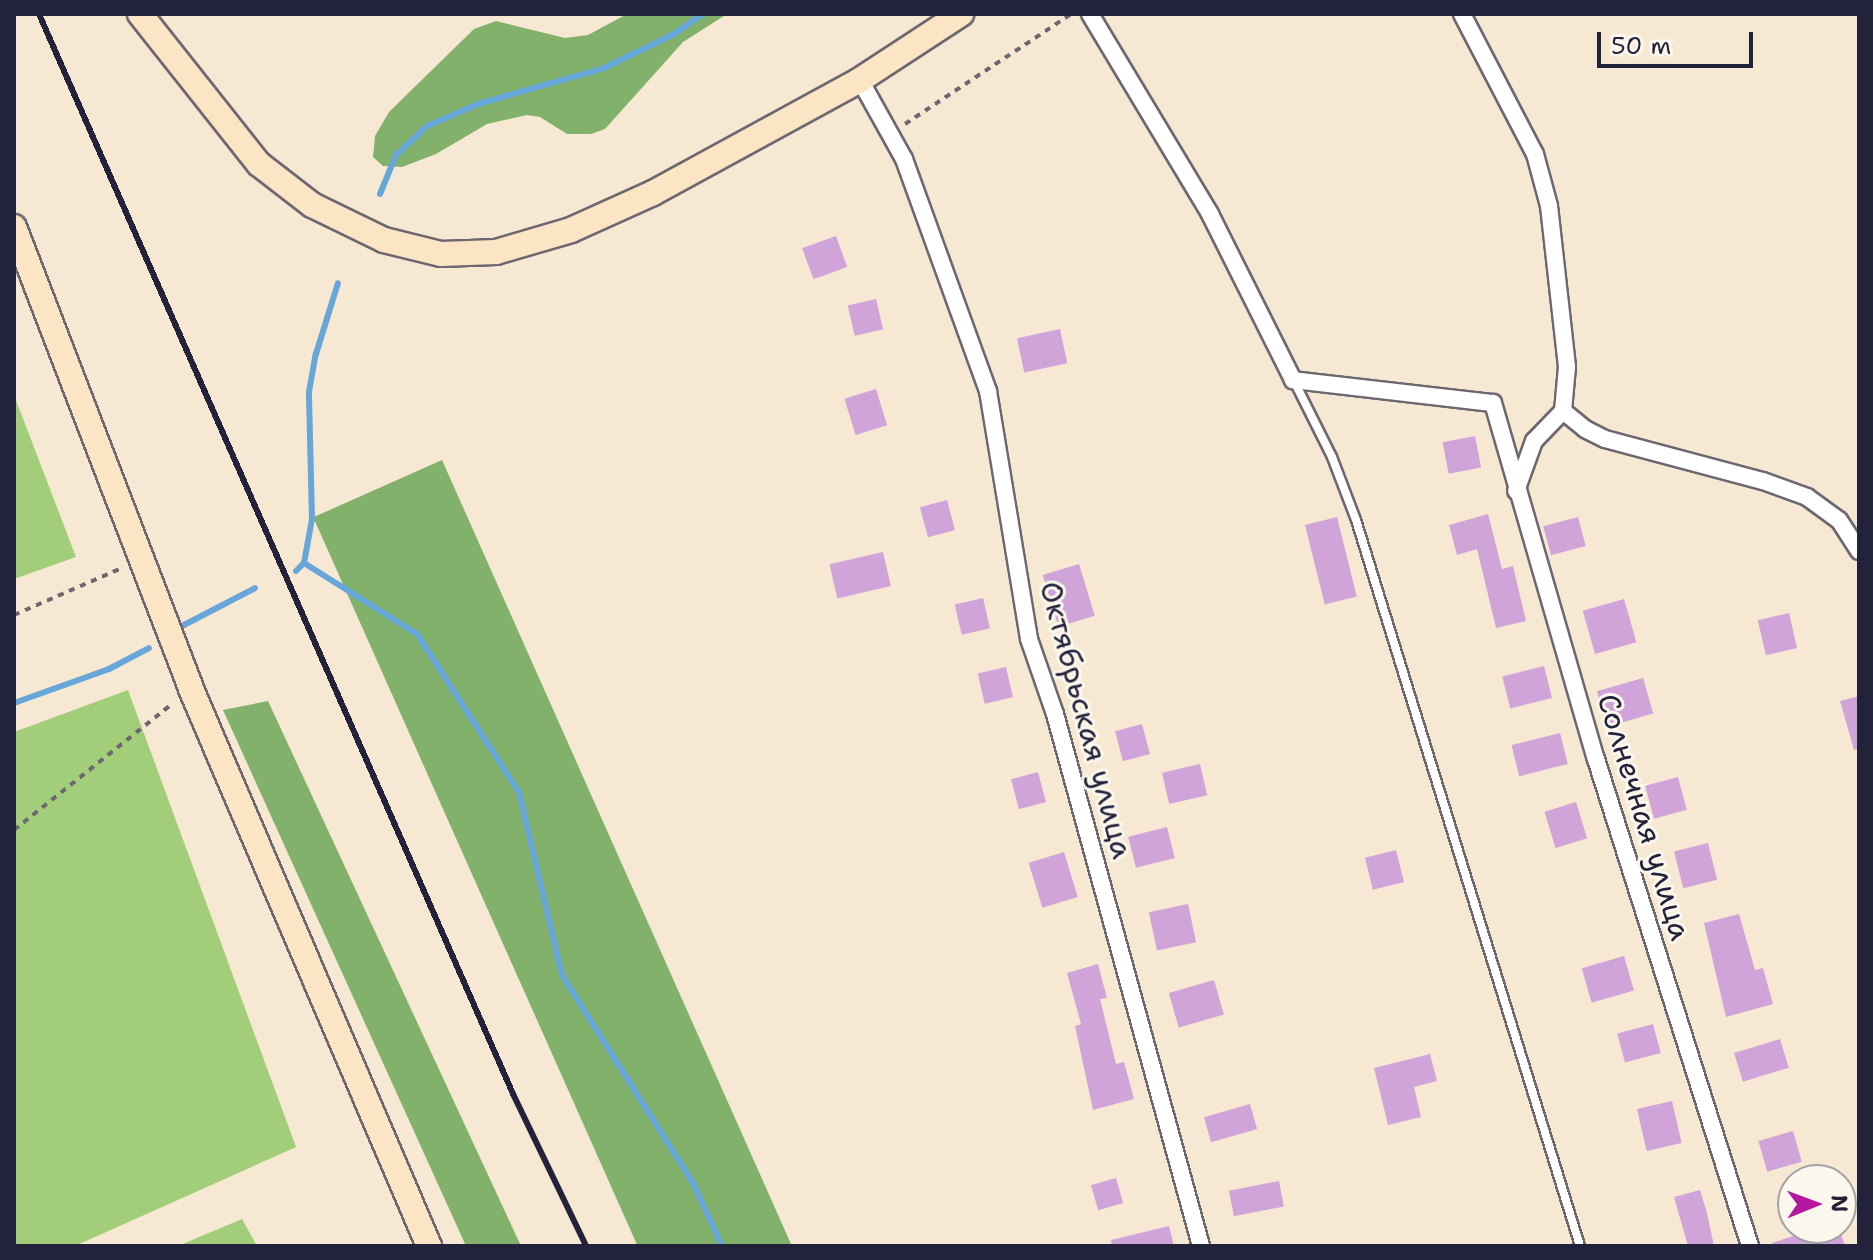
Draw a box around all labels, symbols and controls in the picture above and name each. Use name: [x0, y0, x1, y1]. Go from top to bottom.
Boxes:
scale bar: [1601, 16, 1757, 66]
text: 50 m: [1611, 30, 1671, 62]
street label: Октябрьская улица: [1032, 577, 1140, 863]
street label: Солнечная улица: [1589, 689, 1699, 945]
north arrow: [1777, 1164, 1857, 1244]
text: N: [1825, 1195, 1854, 1213]

